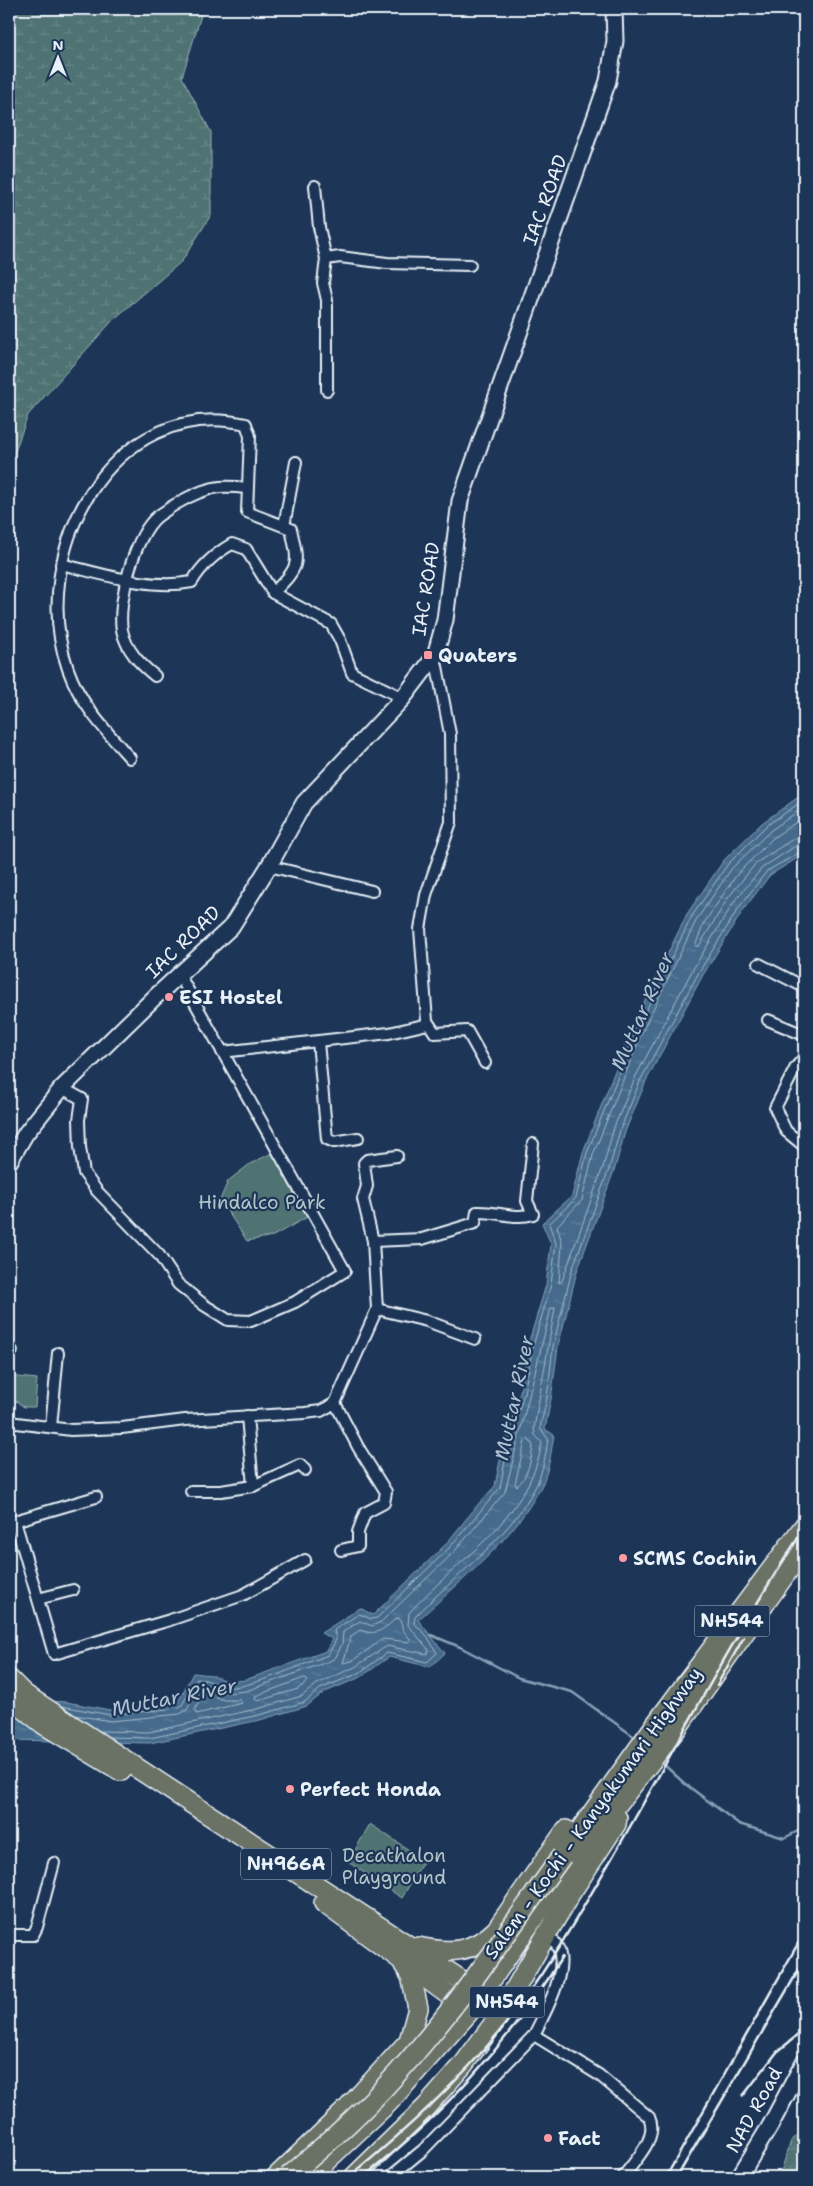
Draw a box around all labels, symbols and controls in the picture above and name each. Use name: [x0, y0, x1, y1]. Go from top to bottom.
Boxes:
north arrow: [32, 32, 82, 82]
text: N: [52, 36, 64, 54]
street label: IAC ROAD: [517, 151, 573, 249]
street label: IAC ROAD: [406, 540, 446, 638]
place label: Quaters: [438, 643, 517, 668]
marker: Quaters: [422, 649, 434, 661]
street label: IAC ROAD: [140, 900, 226, 984]
water label: Muttar River: [604, 947, 680, 1074]
place label: ESI Hostel: [179, 985, 283, 1010]
marker: ESI Hostel: [163, 991, 175, 1003]
park label: Hindalco Park: [198, 1190, 326, 1215]
water label: Muttar River: [488, 1333, 540, 1463]
place label: SCMS Cochin: [633, 1546, 757, 1571]
marker: SCMS Cochin: [617, 1552, 629, 1564]
road number: NH544: [694, 1605, 770, 1636]
street label: Salem - Kochi - Kanyakumari Highway: [478, 1662, 708, 1964]
water label: Muttar River: [109, 1672, 239, 1722]
place label: Perfect Honda: [300, 1777, 441, 1802]
marker: Perfect Honda: [284, 1783, 296, 1795]
park label: Decathalon Playground: [342, 1843, 446, 1890]
road number: NH966A: [241, 1848, 331, 1880]
road number: NH544: [470, 1986, 544, 2018]
street label: NAD Road: [720, 2063, 788, 2157]
place label: Fact: [558, 2126, 601, 2151]
marker: Fact: [542, 2132, 554, 2144]

